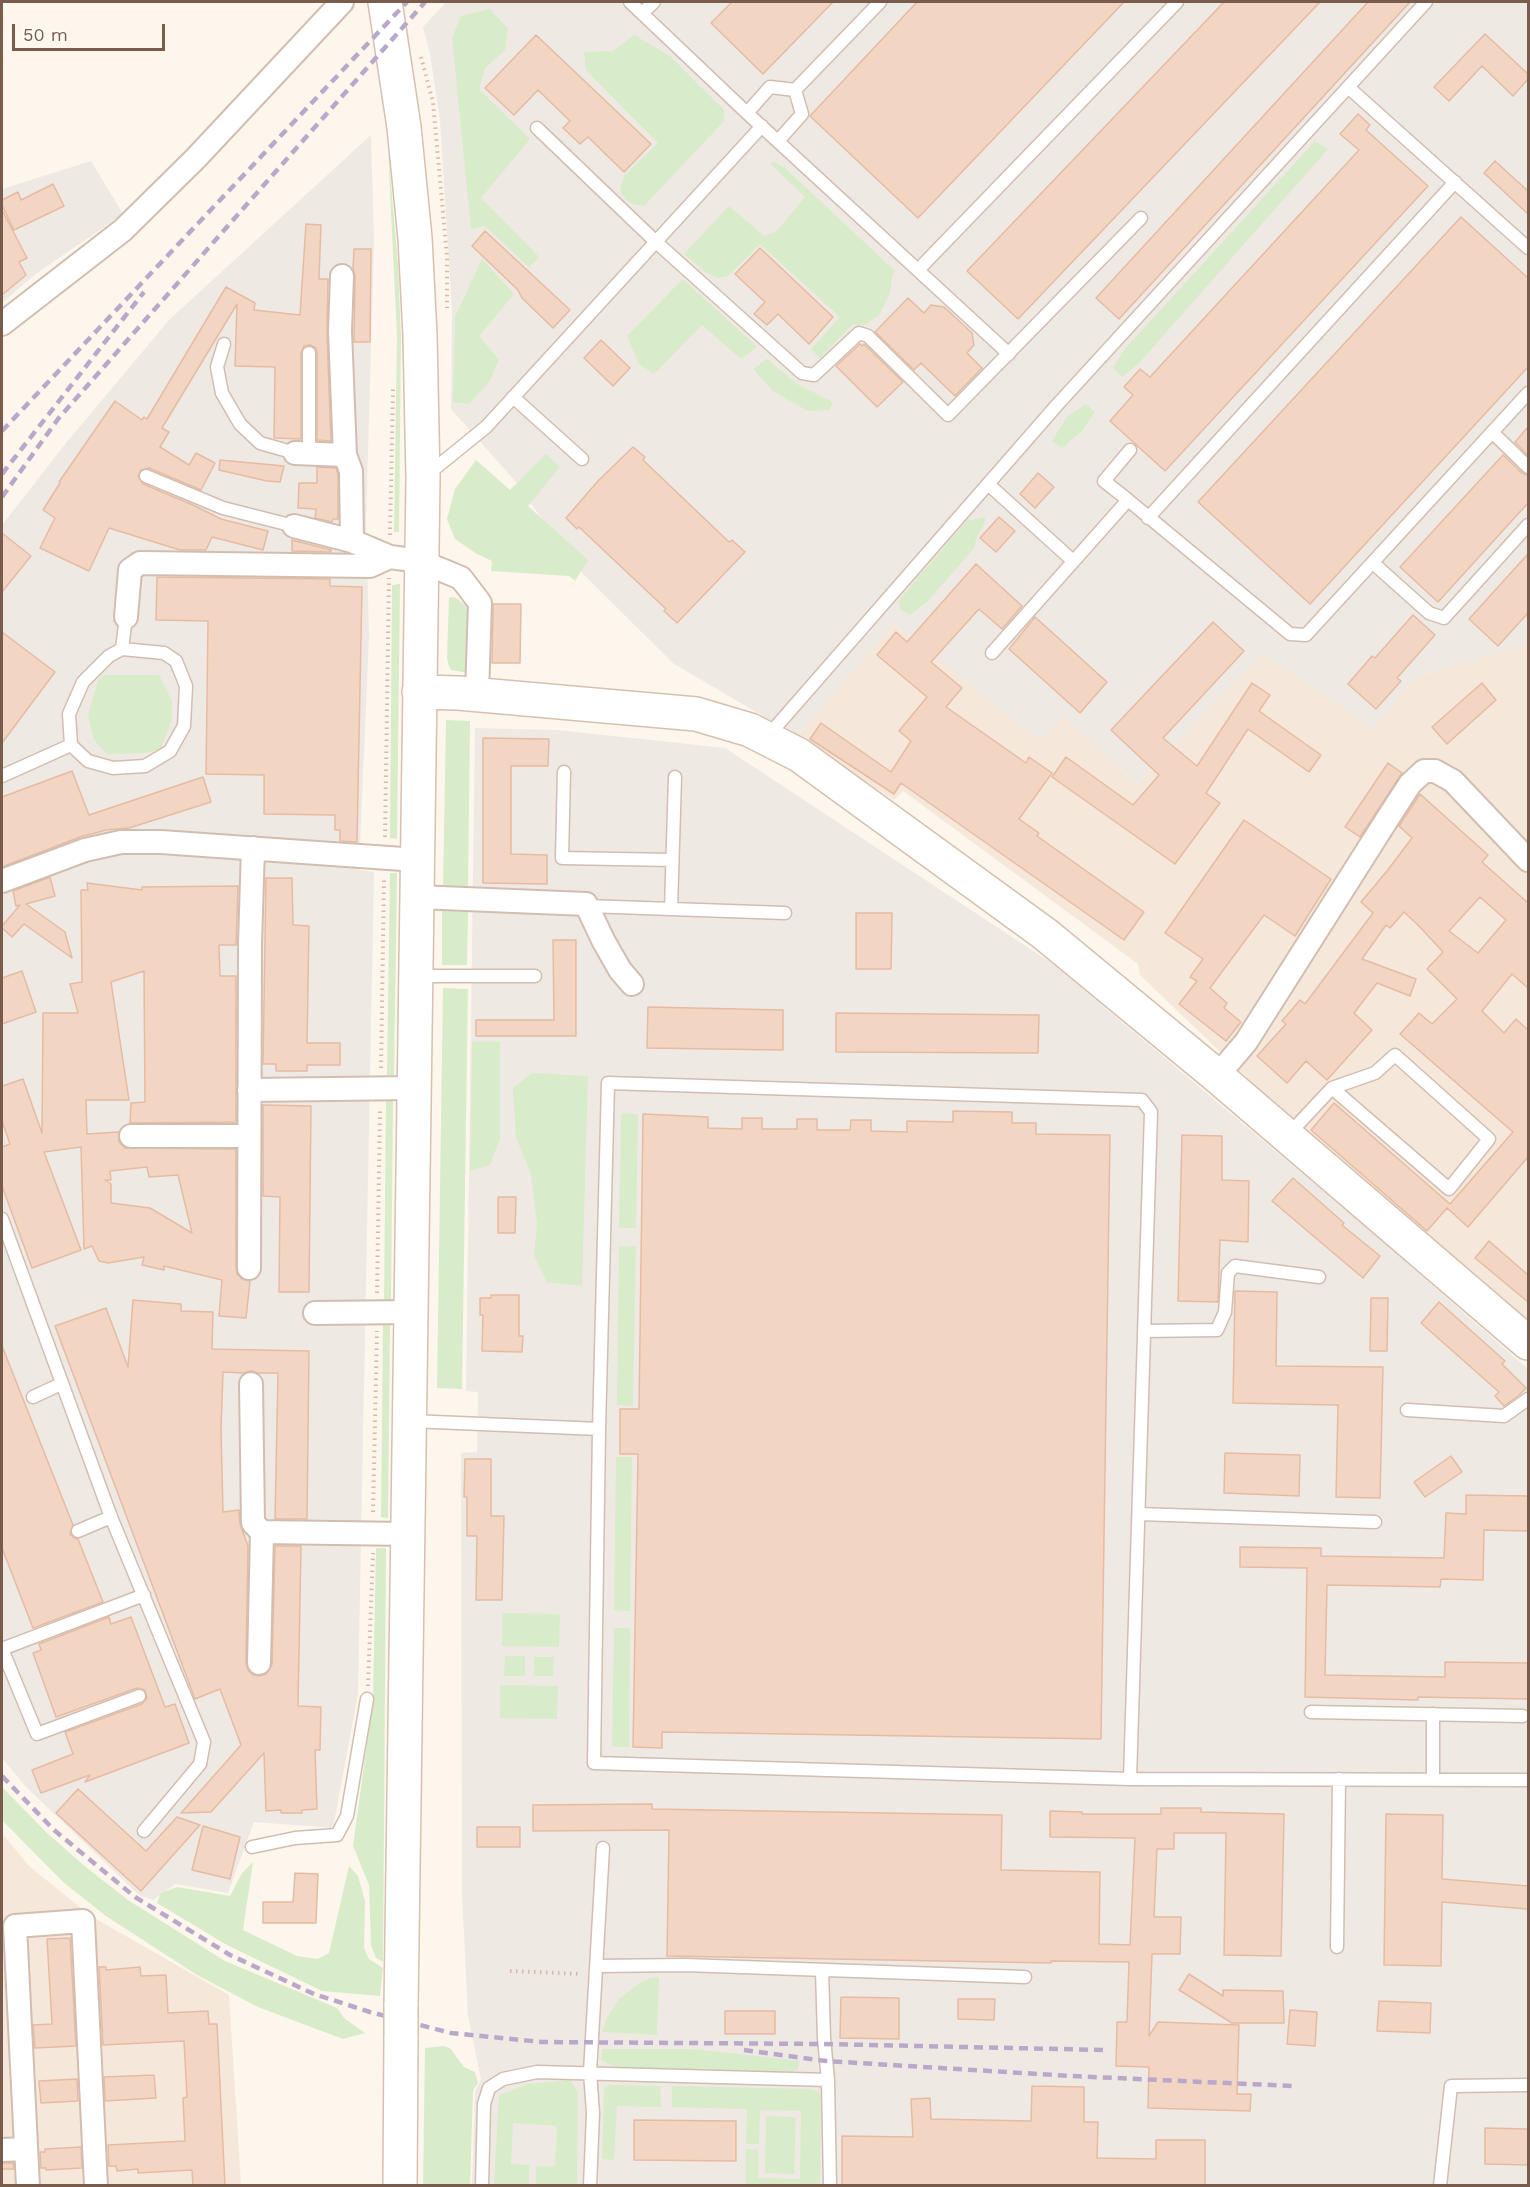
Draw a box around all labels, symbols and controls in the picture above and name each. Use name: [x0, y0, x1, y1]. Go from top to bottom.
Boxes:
scale bar: [15, 12, 168, 50]
text: 50 m: [23, 24, 68, 45]

